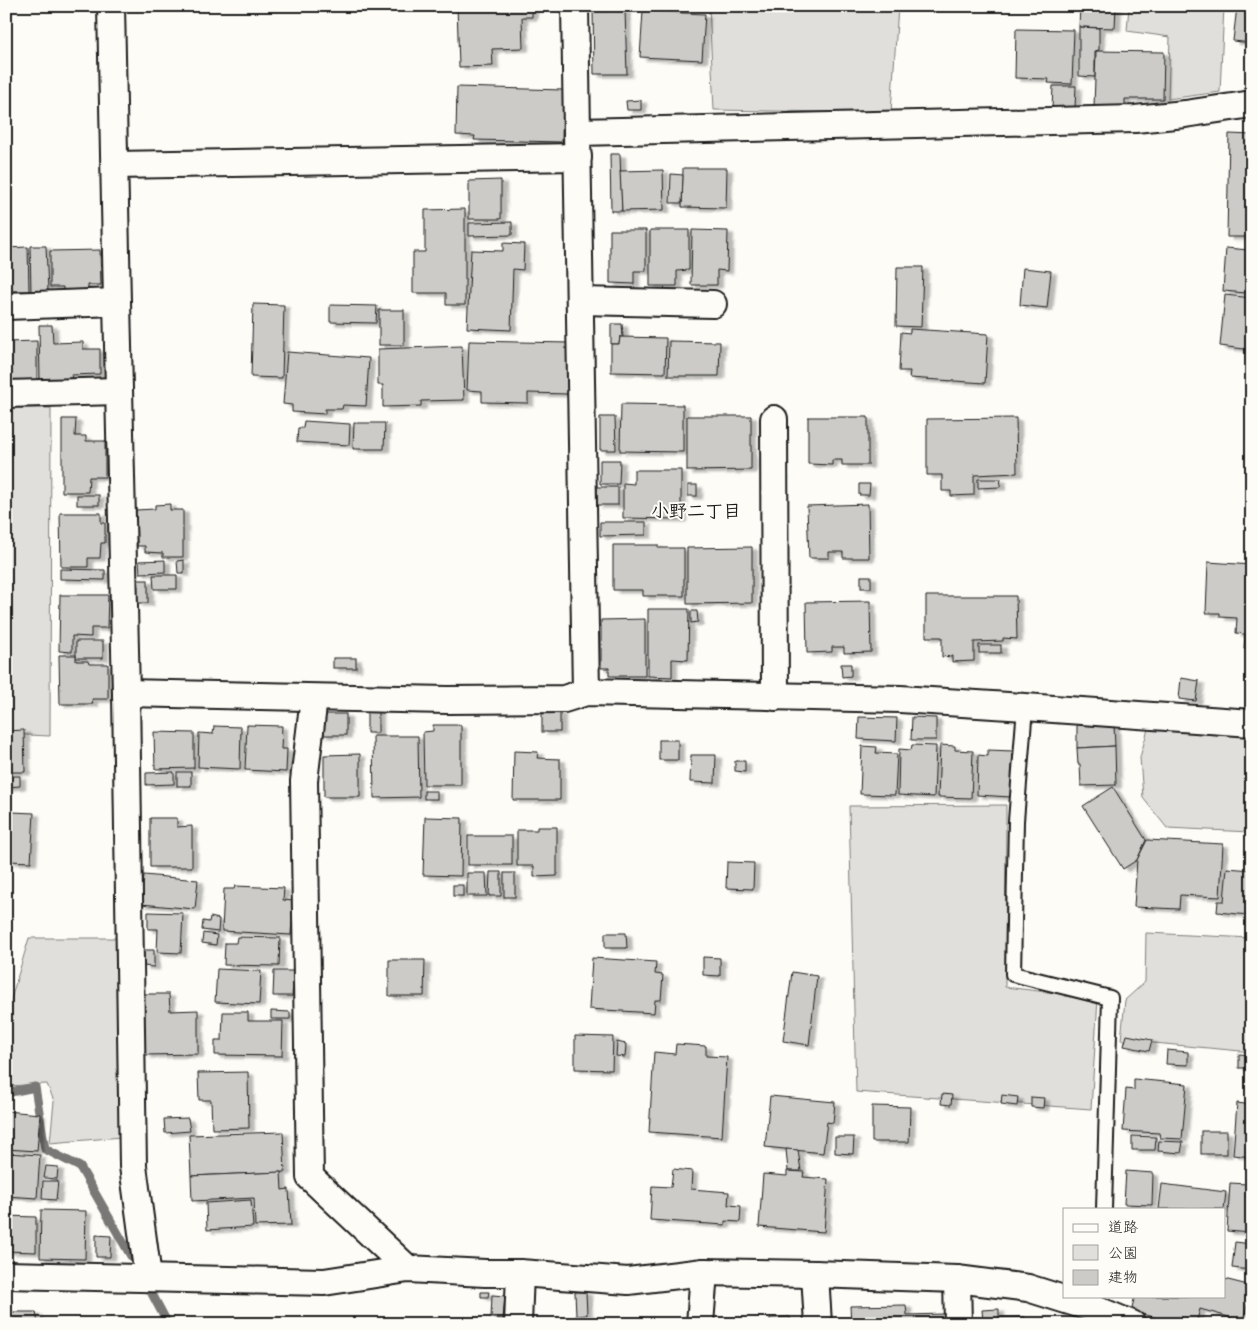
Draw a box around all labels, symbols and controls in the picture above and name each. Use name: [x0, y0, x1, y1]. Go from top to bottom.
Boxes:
district label: 小野二丁目: [651, 498, 741, 523]
legend: [1063, 1208, 1226, 1298]
text: 道路: [1108, 1216, 1138, 1237]
text: 公園: [1108, 1242, 1138, 1263]
text: 建物: [1108, 1266, 1138, 1287]

